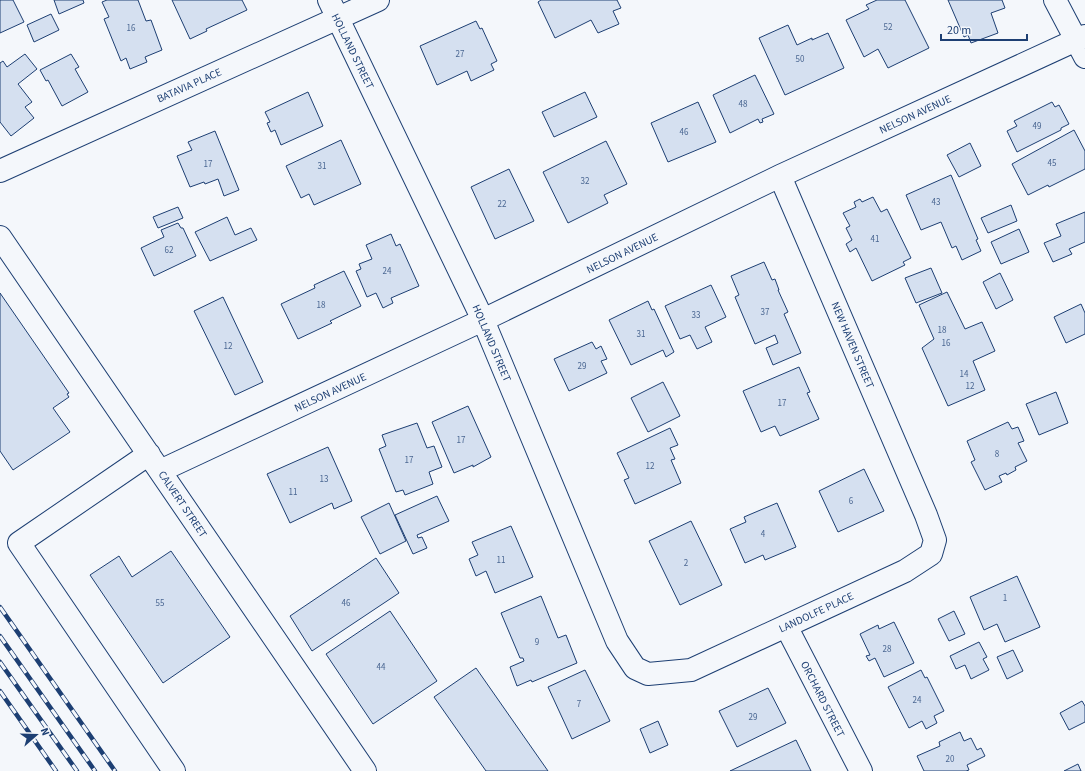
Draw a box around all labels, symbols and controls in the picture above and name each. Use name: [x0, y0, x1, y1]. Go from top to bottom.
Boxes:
street label: HOLLAND STREET: [328, 11, 377, 92]
scale bar: [941, 16, 1027, 42]
house number: 52: [884, 21, 893, 34]
house number: 16: [127, 22, 136, 35]
text: 20 m: [947, 22, 971, 39]
house number: 27: [456, 48, 465, 61]
house number: 50: [796, 53, 805, 66]
street label: BATAVIA PLACE: [154, 64, 224, 106]
street label: NELSON AVENUE: [877, 91, 954, 138]
house number: 48: [739, 98, 748, 111]
house number: 49: [1033, 120, 1042, 133]
house number: 46: [680, 126, 689, 139]
house number: 45: [1048, 157, 1057, 170]
house number: 17: [204, 158, 213, 171]
house number: 31: [318, 160, 326, 173]
house number: 32: [581, 175, 590, 188]
house number: 43: [932, 196, 941, 209]
house number: 22: [498, 198, 507, 211]
street label: NELSON AVENUE: [584, 230, 661, 277]
house number: 41: [871, 233, 879, 246]
house number: 62: [165, 244, 174, 257]
house number: 24: [383, 265, 392, 278]
house number: 18: [317, 299, 326, 312]
street label: NEW HAVEN STREET: [827, 300, 878, 391]
street label: HOLLAND STREET: [469, 302, 515, 384]
house number: 37: [761, 306, 770, 319]
house number: 33: [692, 309, 701, 322]
house number: 18: [938, 324, 947, 337]
house number: 31: [637, 328, 645, 341]
house number: 16: [942, 337, 951, 350]
house number: 12: [224, 340, 233, 353]
house number: 29: [578, 360, 587, 373]
house number: 14: [960, 368, 969, 381]
street label: NELSON AVENUE: [292, 369, 369, 416]
house number: 12: [966, 380, 975, 393]
house number: 17: [778, 397, 787, 410]
house number: 17: [457, 434, 466, 447]
house number: 8: [995, 448, 1000, 461]
house number: 17: [405, 454, 414, 467]
house number: 12: [646, 460, 655, 473]
street label: CALVERT STREET: [155, 468, 211, 541]
house number: 13: [320, 473, 329, 486]
house number: 11: [289, 486, 297, 499]
house number: 6: [849, 495, 854, 508]
house number: 4: [761, 528, 766, 541]
house number: 11: [497, 554, 505, 567]
house number: 2: [684, 557, 689, 570]
street label: LANDOLFE PLACE: [776, 588, 856, 636]
house number: 1: [1003, 592, 1007, 605]
house number: 55: [156, 597, 165, 610]
house number: 46: [342, 597, 351, 610]
house number: 9: [535, 636, 540, 649]
house number: 28: [883, 643, 892, 656]
street label: ORCHARD STREET: [797, 659, 848, 740]
house number: 44: [377, 661, 386, 674]
house number: 24: [913, 694, 922, 707]
house number: 7: [577, 698, 582, 711]
house number: 29: [749, 711, 758, 724]
north arrow: [16, 715, 56, 755]
text: N: [37, 726, 53, 738]
house number: 20: [946, 753, 955, 766]

